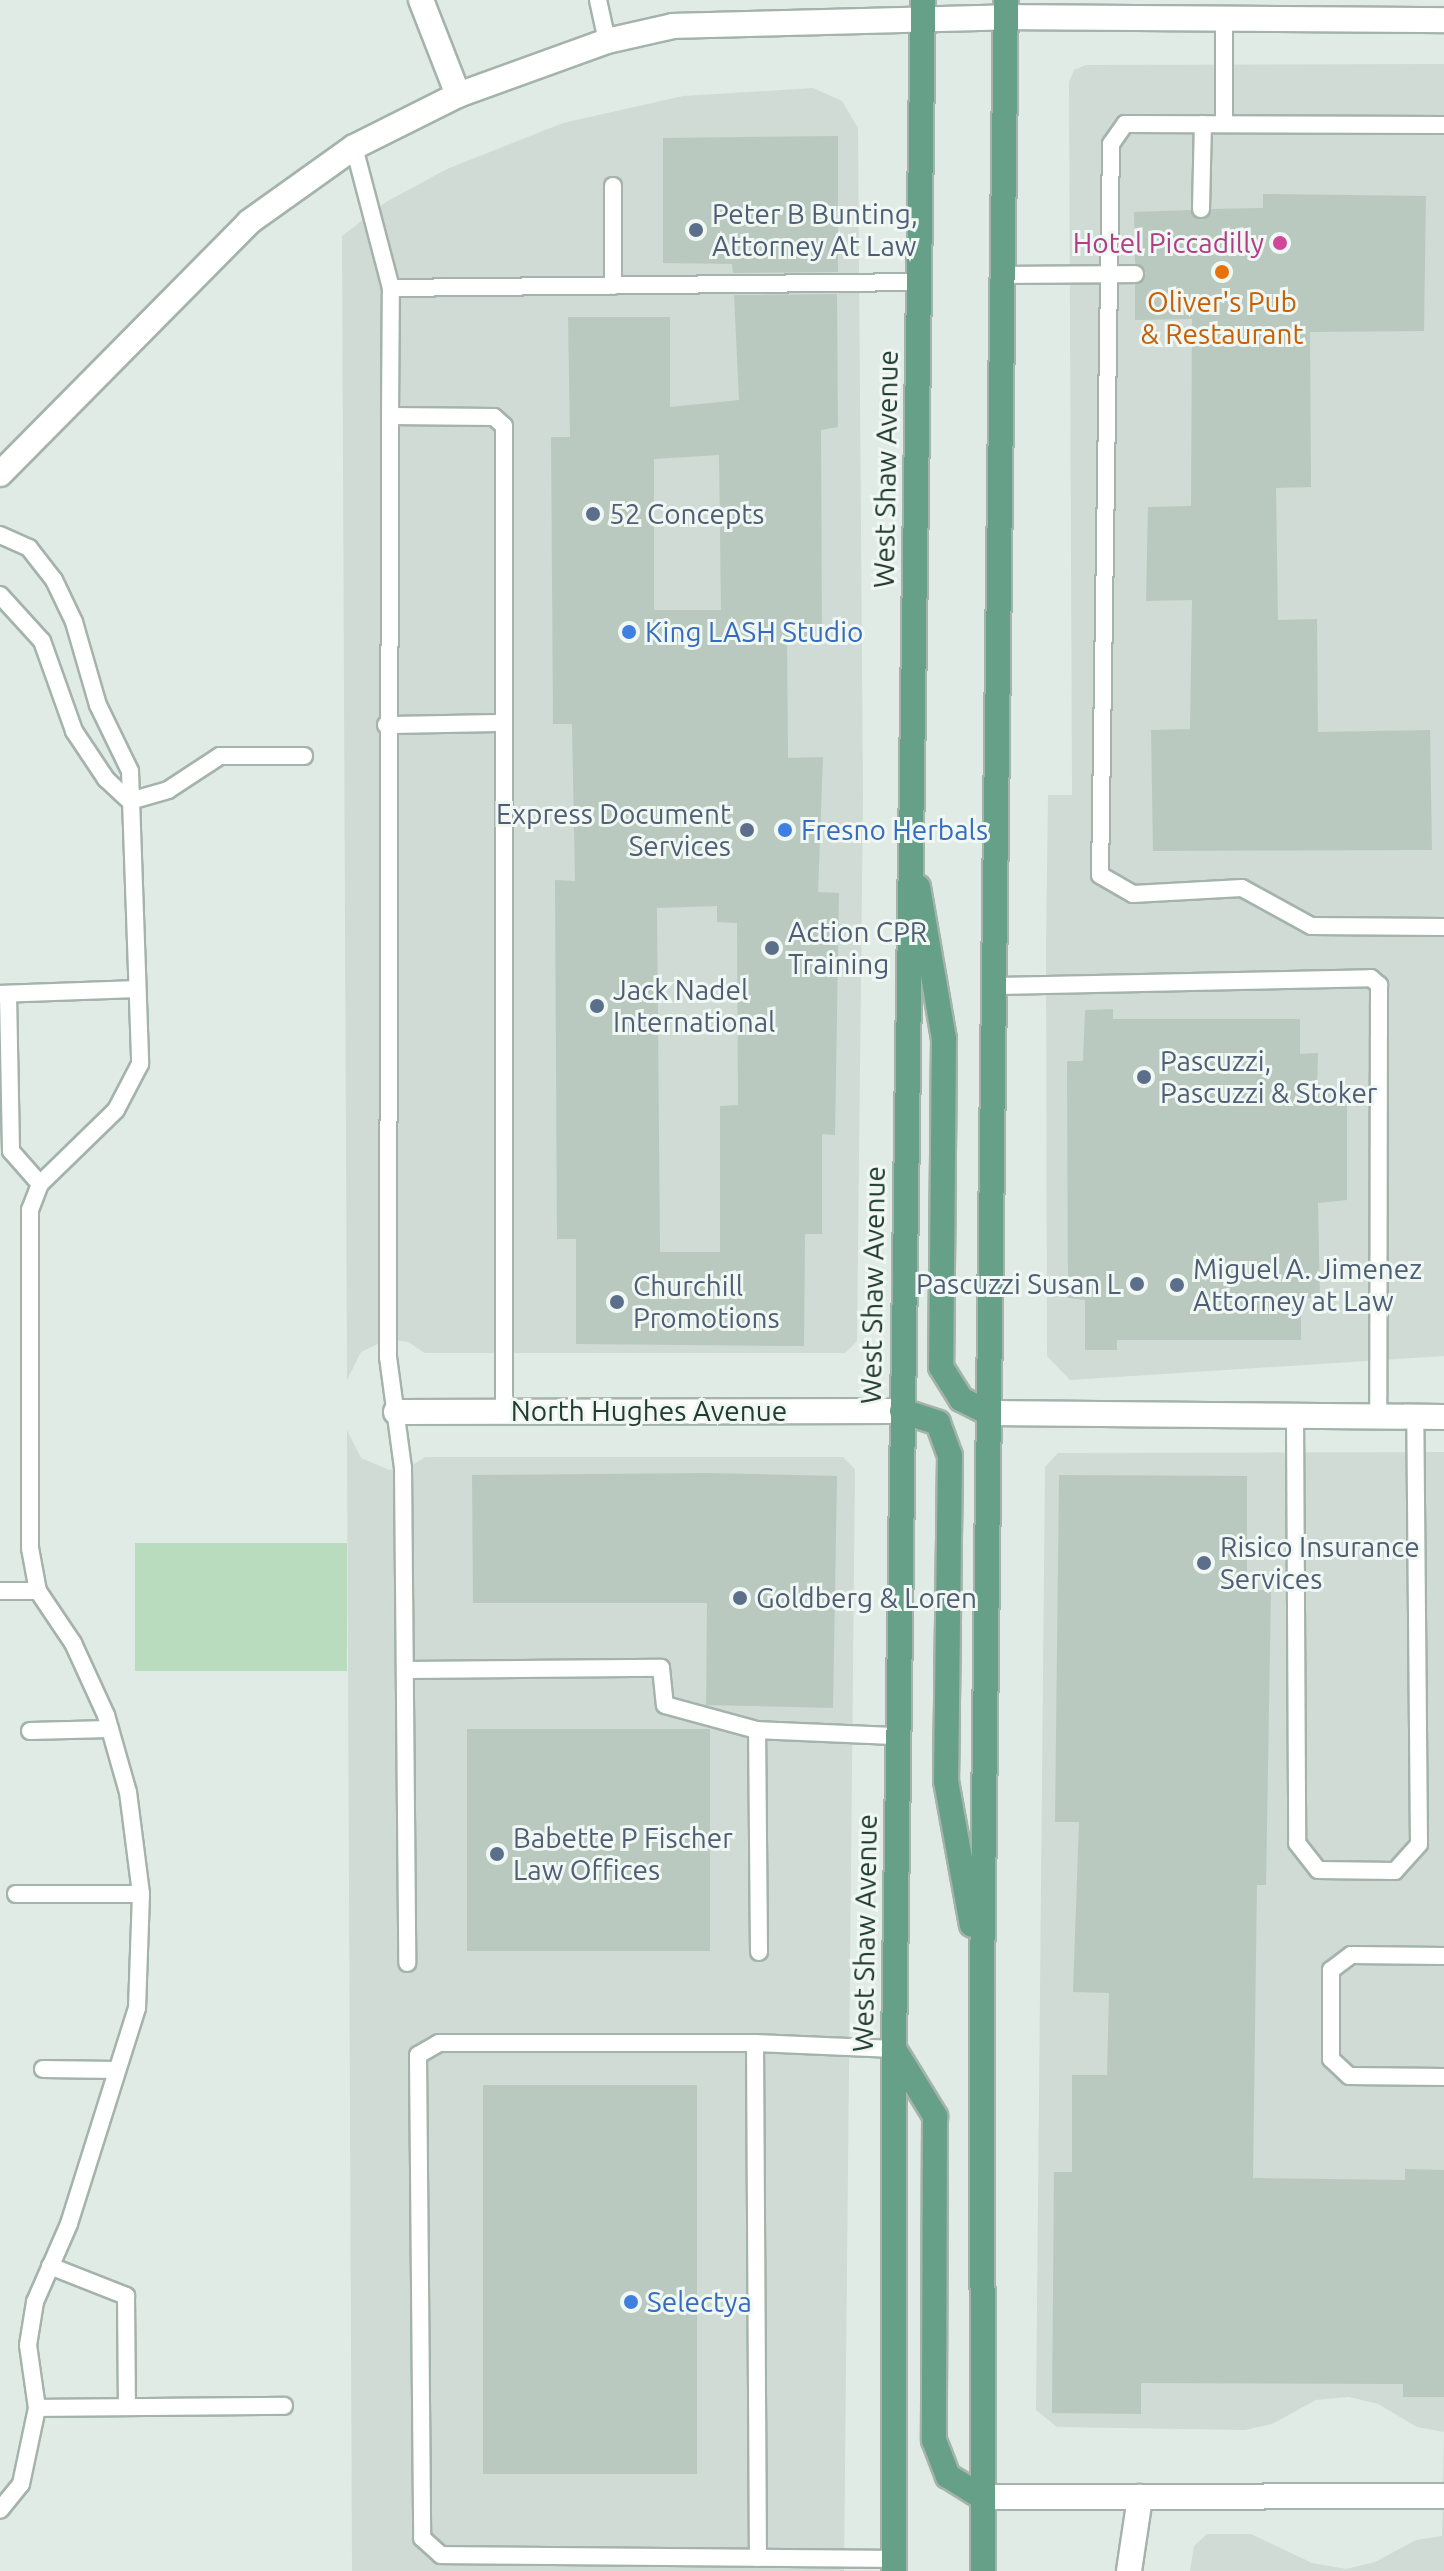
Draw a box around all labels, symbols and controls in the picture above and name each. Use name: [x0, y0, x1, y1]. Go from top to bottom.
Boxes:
place label: Peter B Bunting, Attorney At Law: [712, 197, 918, 263]
marker: Peter B Bunting, Attorney At Law: [687, 221, 705, 239]
place label: Hotel Piccadilly: [1073, 226, 1264, 260]
marker: Hotel Piccadilly: [1271, 234, 1289, 252]
marker: Oliver's Pub & Restaurant: [1213, 263, 1231, 281]
place label: Oliver's Pub & Restaurant: [1140, 285, 1304, 351]
street label: West Shaw Avenue: [867, 350, 905, 588]
place label: 52 Concepts: [609, 497, 764, 531]
marker: 52 Concepts: [584, 505, 602, 523]
place label: King LASH Studio: [645, 615, 863, 649]
marker: King LASH Studio: [620, 623, 638, 641]
place label: Express Document Services: [496, 797, 731, 863]
place label: Fresno Herbals: [801, 813, 988, 847]
marker: Express Document Services: [738, 821, 756, 839]
marker: Fresno Herbals: [776, 821, 794, 839]
place label: Action CPR Training: [788, 915, 927, 981]
marker: Action CPR Training: [763, 939, 781, 957]
place label: Jack Nadel International: [613, 973, 775, 1039]
marker: Jack Nadel International: [588, 997, 606, 1015]
place label: Pascuzzi, Pascuzzi & Stoker: [1160, 1044, 1377, 1110]
marker: Pascuzzi, Pascuzzi & Stoker: [1135, 1068, 1153, 1086]
street label: West Shaw Avenue: [854, 1166, 892, 1404]
place label: Miguel A. Jimenez Attorney at Law: [1193, 1252, 1422, 1318]
place label: Pascuzzi Susan L: [916, 1267, 1121, 1301]
place label: Churchill Promotions: [633, 1269, 780, 1335]
marker: Pascuzzi Susan L: [1128, 1275, 1146, 1293]
marker: Miguel A. Jimenez Attorney at Law: [1168, 1276, 1186, 1294]
marker: Churchill Promotions: [608, 1293, 626, 1311]
street label: North Hughes Avenue: [511, 1394, 787, 1428]
place label: Risico Insurance Services: [1220, 1530, 1420, 1596]
marker: Risico Insurance Services: [1195, 1554, 1213, 1572]
place label: Goldberg & Loren: [756, 1581, 977, 1615]
marker: Goldberg & Loren: [731, 1589, 749, 1607]
street label: West Shaw Avenue: [846, 1814, 884, 2052]
place label: Babette P Fischer Law Offices: [513, 1821, 733, 1887]
marker: Babette P Fischer Law Offices: [488, 1845, 506, 1863]
place label: Selectya: [647, 2285, 752, 2319]
marker: Selectya: [622, 2293, 640, 2311]

